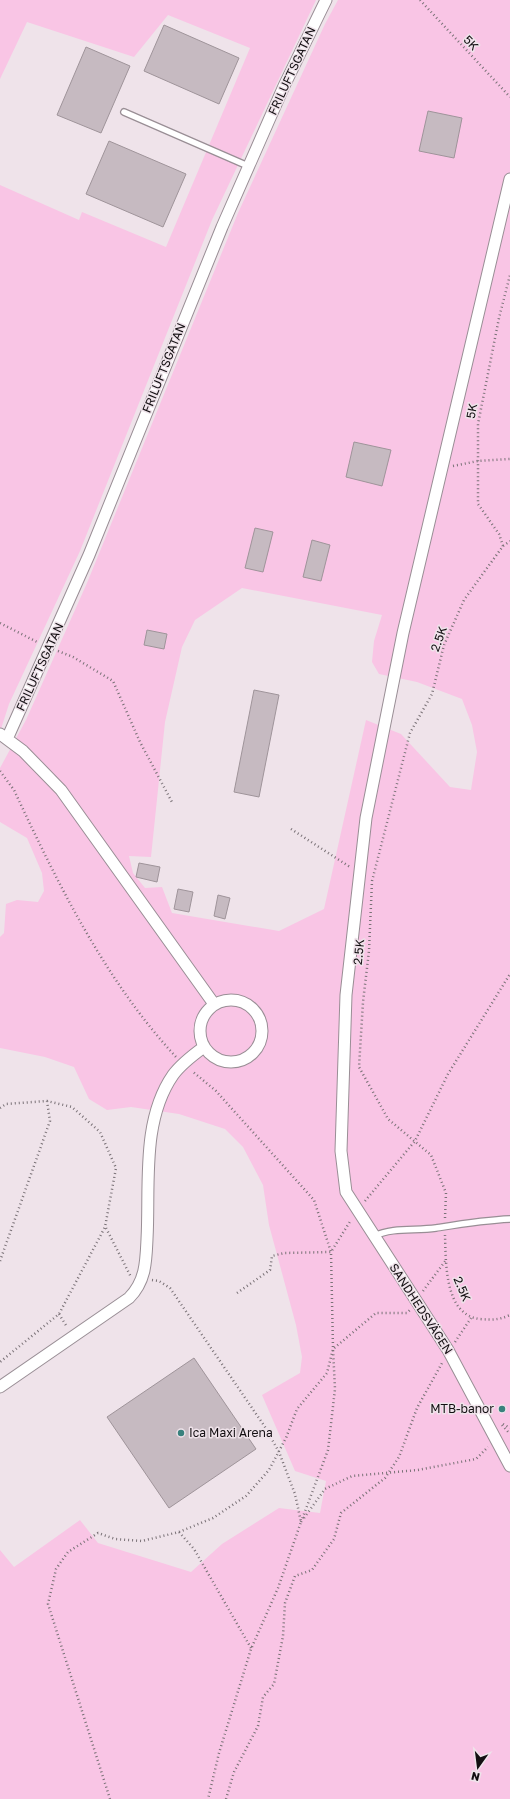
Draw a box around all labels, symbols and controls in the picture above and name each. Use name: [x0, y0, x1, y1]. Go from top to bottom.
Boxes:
street label: FRILUFTSGATAN: [265, 24, 319, 117]
street label: 5K: [461, 32, 482, 53]
street label: FRILUFTSGATAN: [139, 321, 188, 415]
street label: 5K: [463, 402, 480, 420]
street label: FRILUFTSGATAN: [13, 620, 67, 713]
street label: 2.5K: [427, 624, 450, 654]
street label: 2.5K: [350, 938, 367, 965]
street label: SANDHEDSVÄGEN: [387, 1261, 456, 1357]
street label: 2.5K: [451, 1274, 474, 1304]
place label: MTB-banor: [430, 1401, 494, 1416]
marker: MTB-banor: [497, 1404, 507, 1414]
place label: Ica Maxi Arena: [189, 1425, 273, 1440]
marker: Ica Maxi Arena: [176, 1428, 186, 1438]
north arrow: [458, 1747, 498, 1787]
text: N: [470, 1770, 481, 1785]

